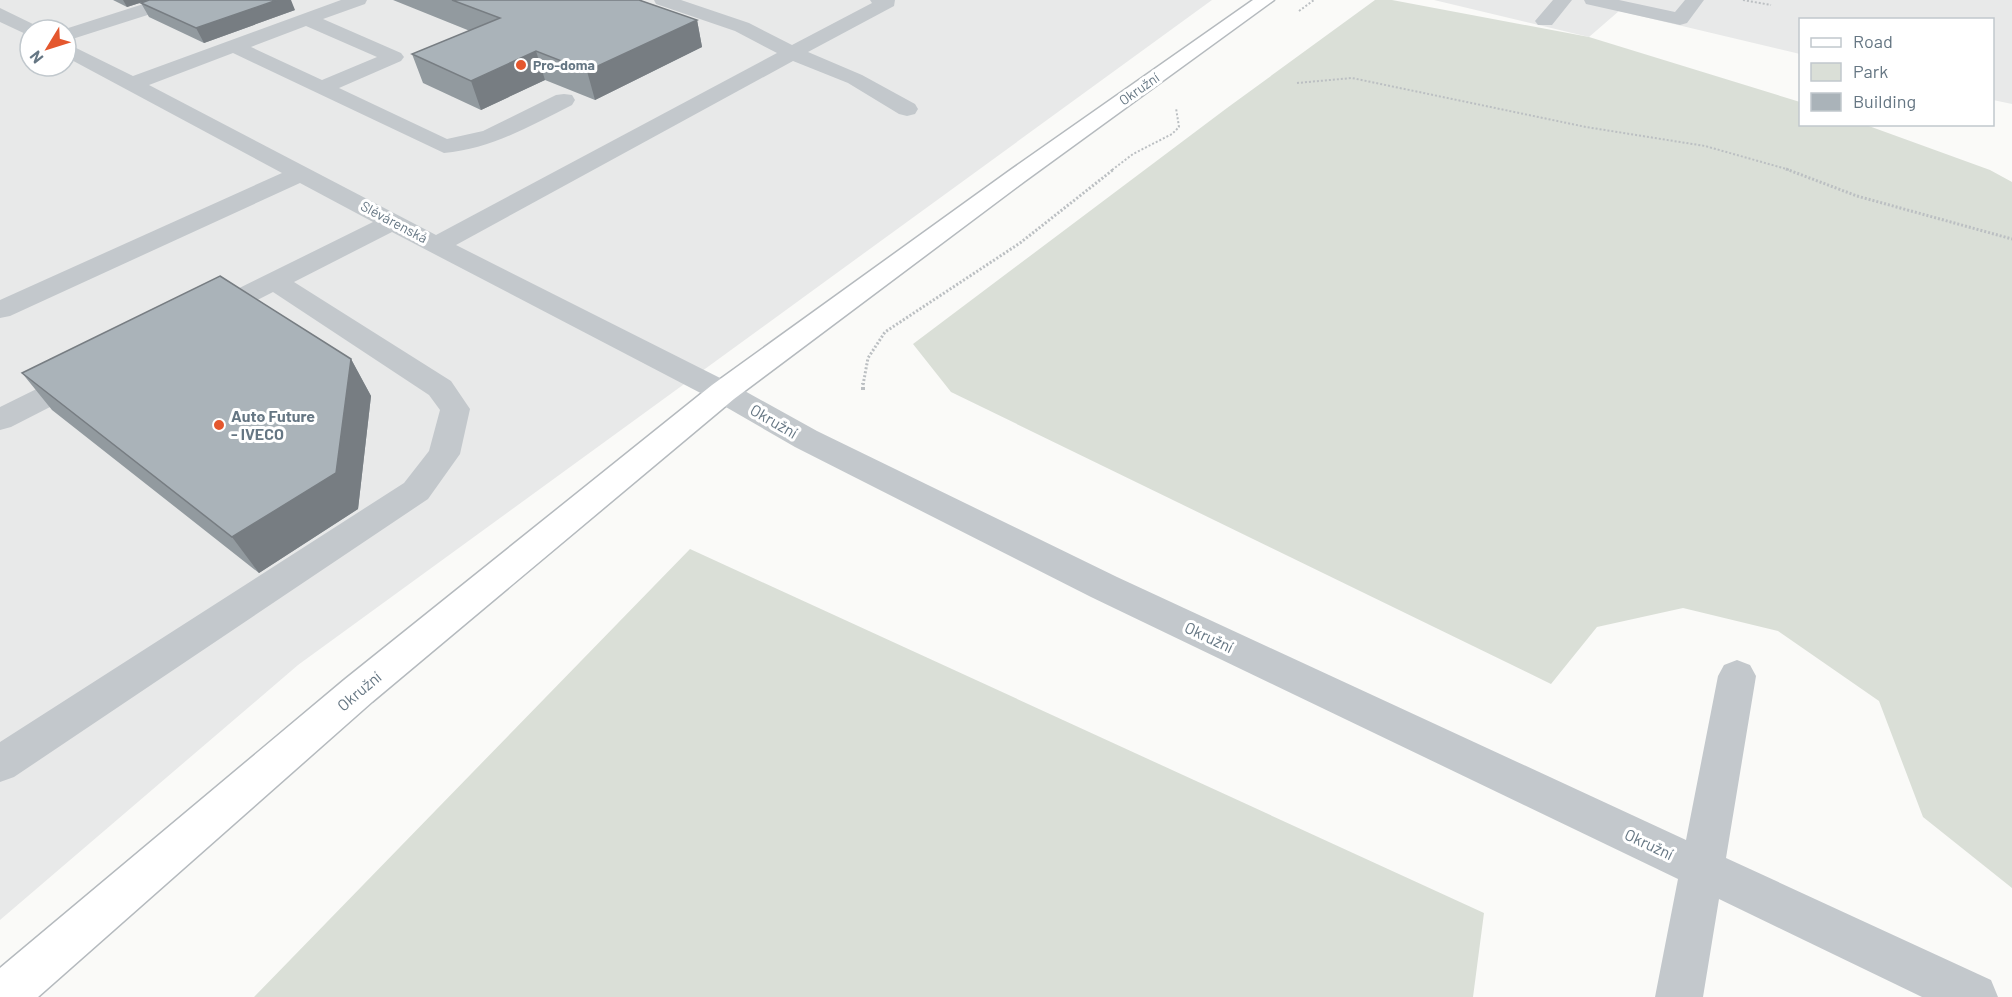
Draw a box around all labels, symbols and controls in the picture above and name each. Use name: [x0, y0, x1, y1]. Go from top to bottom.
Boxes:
north arrow: [18, 18, 78, 78]
legend: [1799, 18, 1994, 126]
text: Road: [1853, 30, 1893, 52]
text: N: [25, 48, 47, 68]
place label: Pro-doma: [533, 56, 595, 73]
marker: Pro-doma: [514, 58, 528, 72]
text: Park: [1853, 60, 1888, 82]
street label: Okružní: [1115, 69, 1162, 108]
text: Building: [1853, 90, 1916, 112]
street label: Slévárenská: [358, 197, 431, 246]
street label: Okružní: [747, 399, 802, 442]
place label: Auto Future - IVECO: [231, 406, 315, 443]
marker: Auto Future - IVECO: [212, 418, 226, 432]
street label: Okružní: [1182, 617, 1237, 656]
street label: Okružní: [333, 666, 385, 714]
street label: Okružní: [1622, 824, 1677, 863]

